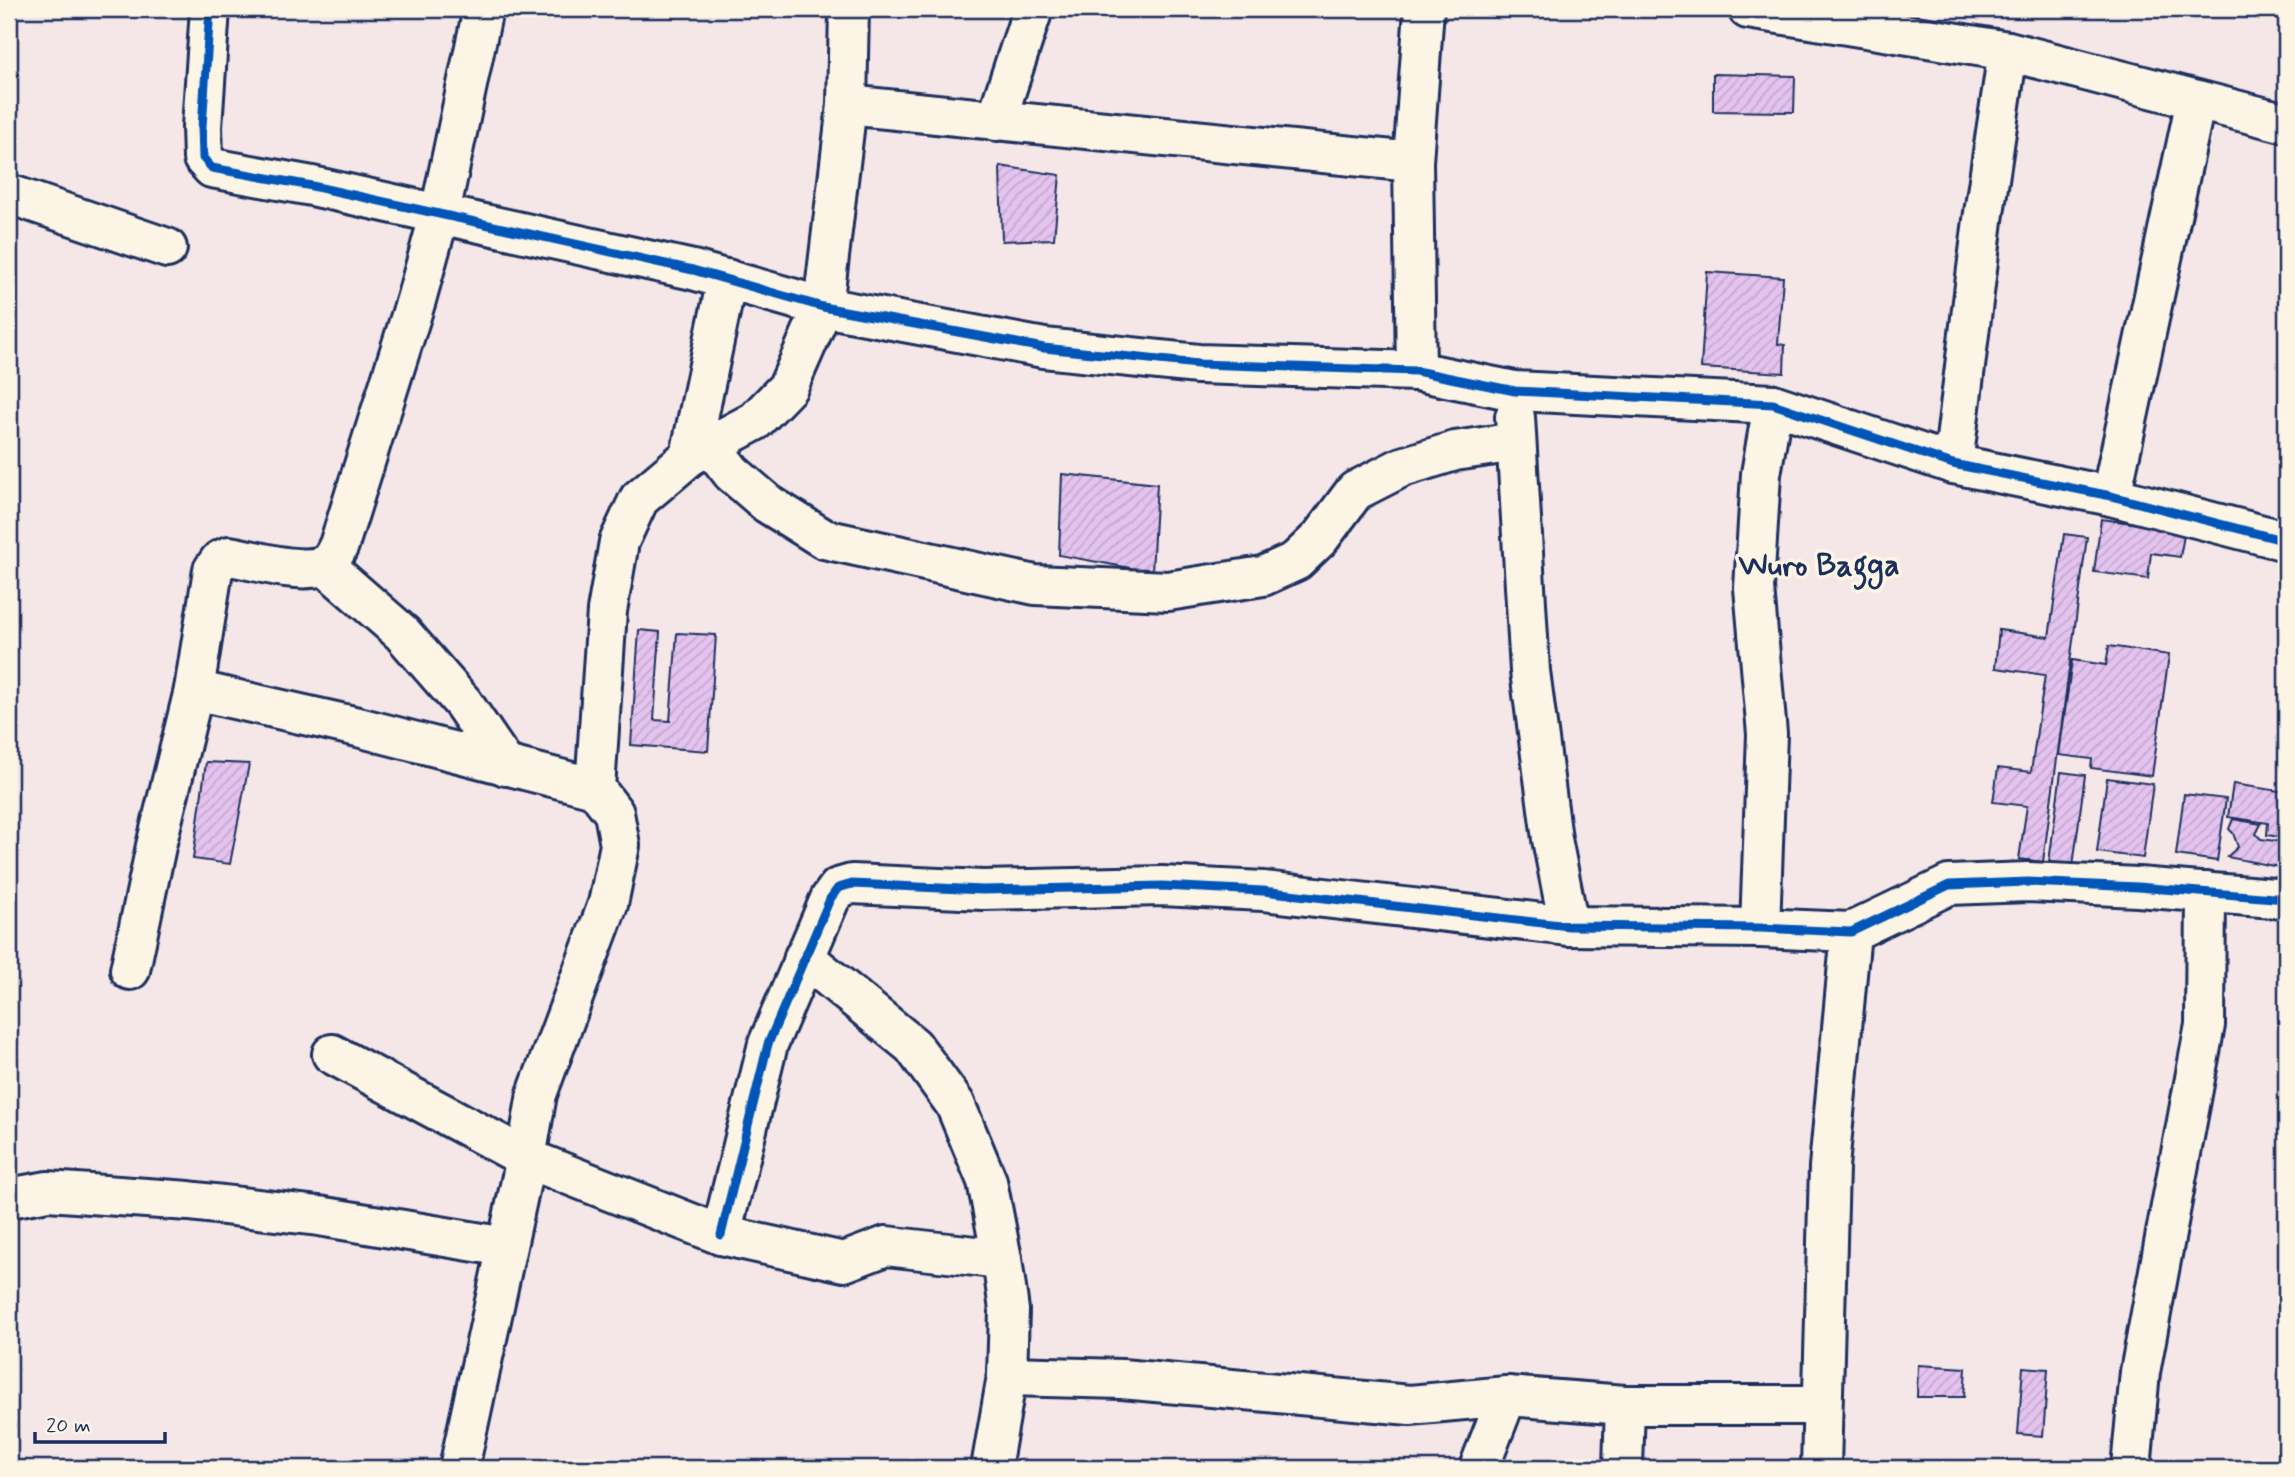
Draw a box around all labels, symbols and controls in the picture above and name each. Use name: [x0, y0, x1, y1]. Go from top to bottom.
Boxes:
district label: Wuro Bagga: [1738, 545, 1900, 591]
scale bar: [35, 1400, 164, 1444]
text: 20 m: [46, 1412, 91, 1440]

